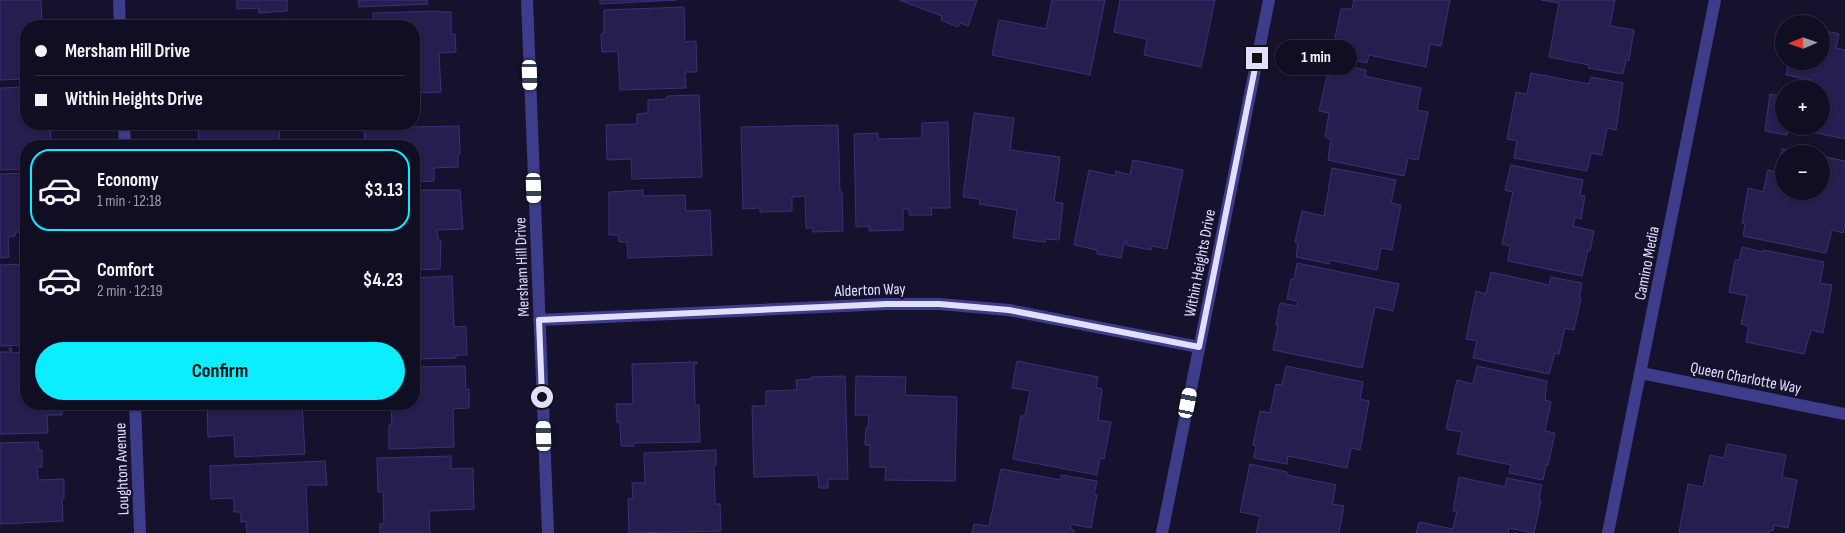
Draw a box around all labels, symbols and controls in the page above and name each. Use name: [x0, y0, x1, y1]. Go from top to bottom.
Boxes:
north arrow: [1775, 15, 1830, 70]
map controls: [1775, 15, 1830, 200]
text: Mersham Hill Drive: [65, 40, 190, 63]
callout: 1 min: [1274, 40, 1357, 76]
route end: [1246, 47, 1268, 69]
text: 1 min: [1301, 48, 1331, 67]
car: [521, 60, 538, 90]
button: +: [1775, 80, 1830, 135]
text: Within Heights Drive: [65, 88, 203, 111]
button: −: [1775, 145, 1830, 200]
icon: car: [37, 168, 82, 213]
text: Economy: [97, 169, 159, 192]
car: [525, 173, 542, 203]
text: $3.13: [364, 179, 403, 202]
text: 1 min · 12:18: [97, 192, 162, 211]
street label: Within Heights Drive: [1181, 208, 1220, 319]
street label: Mersham Hill Drive: [511, 217, 534, 317]
street label: Camino Media: [1631, 225, 1664, 302]
icon: car: [37, 258, 82, 303]
text: Comfort: [97, 259, 154, 282]
text: $4.23: [363, 269, 403, 292]
street label: Alderton Way: [833, 280, 906, 301]
text: 2 min · 12:19: [97, 282, 163, 301]
button: Confirm: [35, 342, 405, 400]
street label: Queen Charlotte Way: [1689, 358, 1803, 399]
route start: [531, 386, 553, 408]
car: [1177, 387, 1198, 419]
car: [535, 421, 552, 451]
street label: Loughton Avenue: [111, 422, 134, 515]

